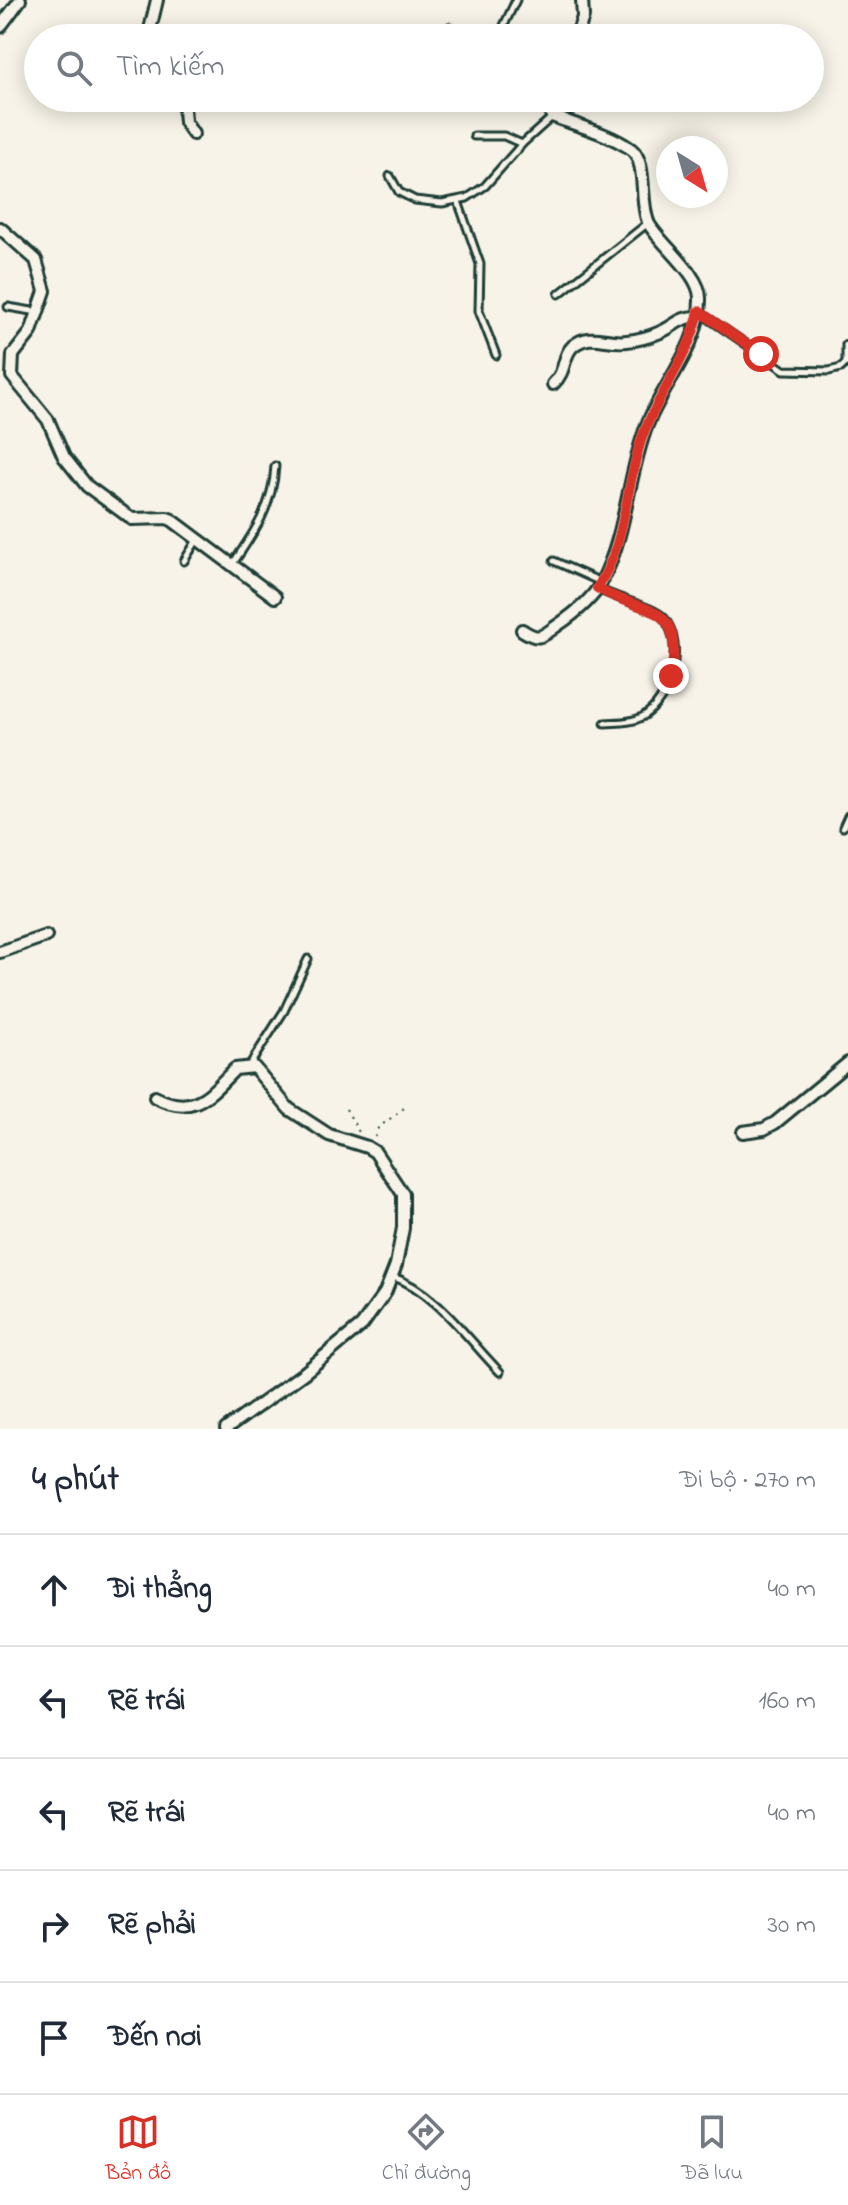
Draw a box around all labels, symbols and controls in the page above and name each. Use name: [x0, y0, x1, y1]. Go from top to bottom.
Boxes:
search box: [24, 24, 824, 112]
icon: search: [52, 46, 96, 90]
text: Tìm kiếm: [116, 46, 225, 90]
north arrow: [656, 136, 728, 208]
route start: [743, 336, 779, 372]
route end: [653, 658, 689, 694]
text: 4 phút: [32, 1456, 119, 1506]
text: Đi bộ · 270 m: [679, 1462, 816, 1500]
icon: ahead: [32, 1568, 76, 1612]
text: Đi thẳng: [108, 1568, 212, 1612]
text: 40 m: [767, 1571, 816, 1609]
icon: left: [32, 1680, 76, 1724]
text: Rẽ trái: [108, 1680, 186, 1724]
text: 160 m: [758, 1683, 816, 1721]
icon: left: [32, 1792, 76, 1836]
text: Rẽ trái: [108, 1792, 186, 1836]
text: 40 m: [767, 1795, 816, 1833]
icon: right: [32, 1904, 76, 1948]
text: Rẽ phải: [108, 1904, 196, 1948]
text: 30 m: [767, 1907, 816, 1945]
icon: arrive: [32, 2016, 76, 2060]
text: Đến nơi: [108, 2016, 202, 2060]
tab: Bản đồ: [105, 2110, 171, 2190]
tab: Chỉ đường: [382, 2110, 471, 2190]
tab: Đã lưu: [681, 2110, 743, 2190]

